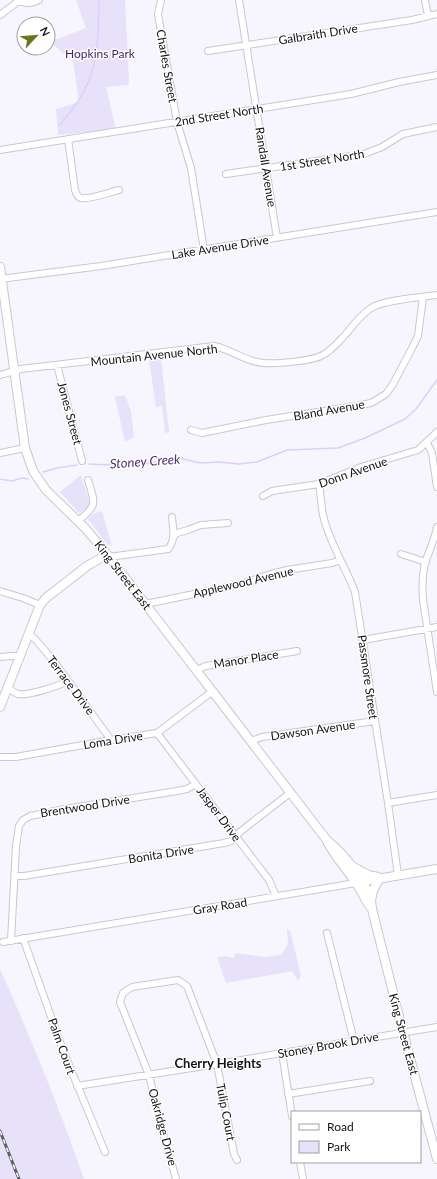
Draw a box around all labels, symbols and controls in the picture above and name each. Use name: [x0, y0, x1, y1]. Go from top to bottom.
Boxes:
north arrow: [16, 16, 56, 56]
street label: Galbraith Drive: [277, 20, 359, 48]
text: N: [38, 25, 53, 38]
street label: Charles Street: [153, 28, 181, 104]
park label: Hopkins Park: [65, 46, 136, 61]
street label: 2nd Street North: [174, 101, 264, 129]
street label: Randall Avenue: [252, 126, 280, 208]
street label: 1st Street North: [279, 146, 365, 174]
street label: Lake Avenue Drive: [170, 232, 270, 262]
street label: Mountain Avenue North: [90, 341, 218, 369]
street label: Jones Street: [54, 380, 86, 447]
street label: Bland Avenue: [292, 396, 366, 424]
water label: Stoney Creek: [109, 451, 181, 471]
street label: Donn Avenue: [317, 453, 389, 491]
street label: King Street East: [91, 537, 155, 613]
street label: Applewood Avenue: [191, 563, 295, 601]
street label: Passmore Street: [355, 634, 381, 721]
street label: Manor Place: [212, 646, 280, 672]
street label: Terrace Drive: [44, 652, 98, 718]
street label: Dawson Avenue: [270, 717, 356, 743]
street label: Loma Drive: [82, 728, 144, 752]
street label: Jasper Drive: [193, 784, 245, 844]
street label: Brentwood Drive: [39, 792, 131, 820]
street label: Bonita Drive: [127, 841, 195, 867]
street label: Gray Road: [192, 894, 248, 918]
street label: King Street East: [386, 992, 422, 1077]
street label: Palm Court: [45, 1016, 79, 1077]
street label: Stoney Brook Drive: [276, 1029, 380, 1061]
district label: Cherry Heights: [175, 1055, 262, 1071]
street label: Tulip Court: [213, 1082, 239, 1143]
street label: Oakridge Drive: [145, 1087, 181, 1167]
legend: [291, 1111, 421, 1163]
text: Road: [327, 1119, 354, 1134]
text: Park: [327, 1139, 351, 1154]

